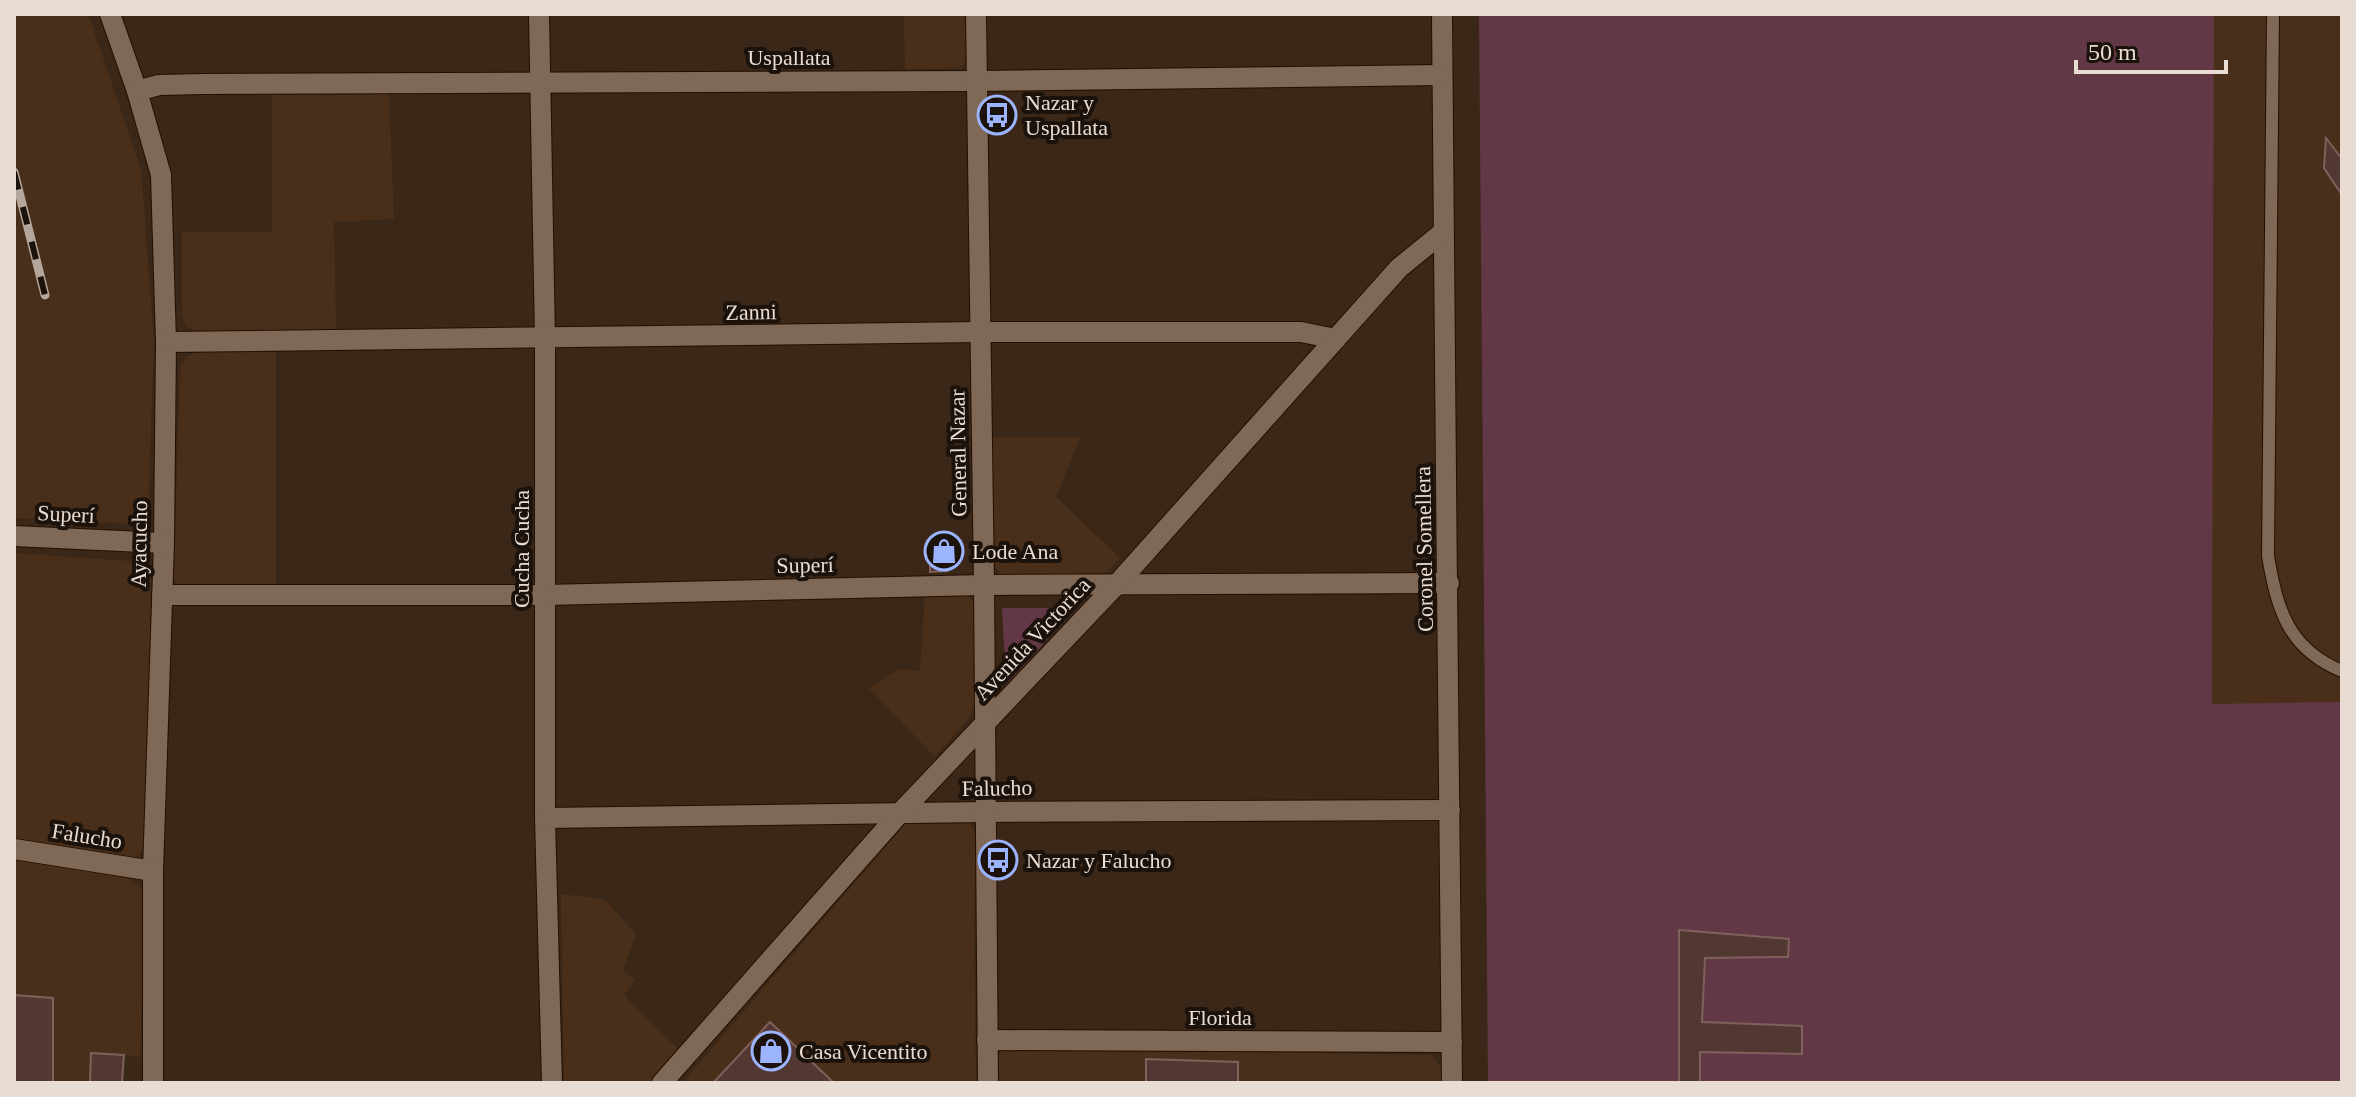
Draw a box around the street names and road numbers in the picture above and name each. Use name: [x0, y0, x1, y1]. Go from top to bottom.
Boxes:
street label: Uspallata: [747, 45, 831, 70]
street label: Zanni: [725, 299, 777, 325]
street label: General Nazar: [944, 388, 972, 517]
street label: Coronel Somellera: [1410, 466, 1438, 632]
street label: Cucha Cucha: [509, 490, 534, 608]
street label: Superí: [37, 500, 95, 528]
street label: Ayacucho: [126, 500, 152, 588]
street label: Superí: [776, 552, 834, 578]
street label: Avenida Victorica: [969, 572, 1095, 705]
street label: Falucho: [961, 775, 1033, 801]
street label: Falucho: [50, 818, 124, 854]
street label: Florida: [1188, 1005, 1252, 1030]

